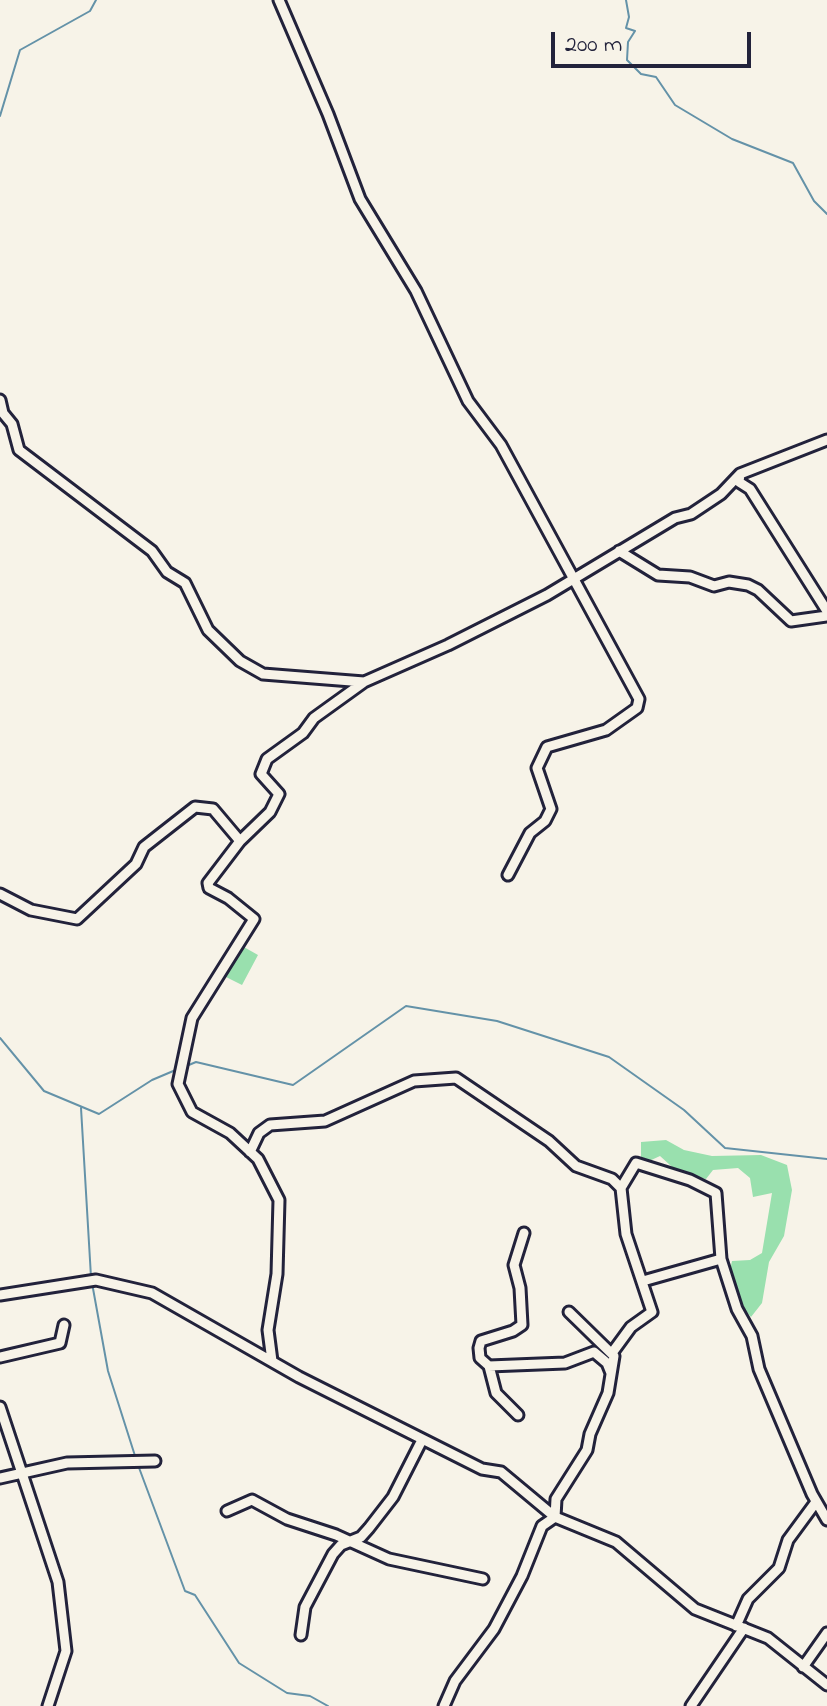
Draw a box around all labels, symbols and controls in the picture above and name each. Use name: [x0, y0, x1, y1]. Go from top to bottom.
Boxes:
scale bar: [555, 16, 755, 66]
text: 200 m: [565, 28, 622, 63]

